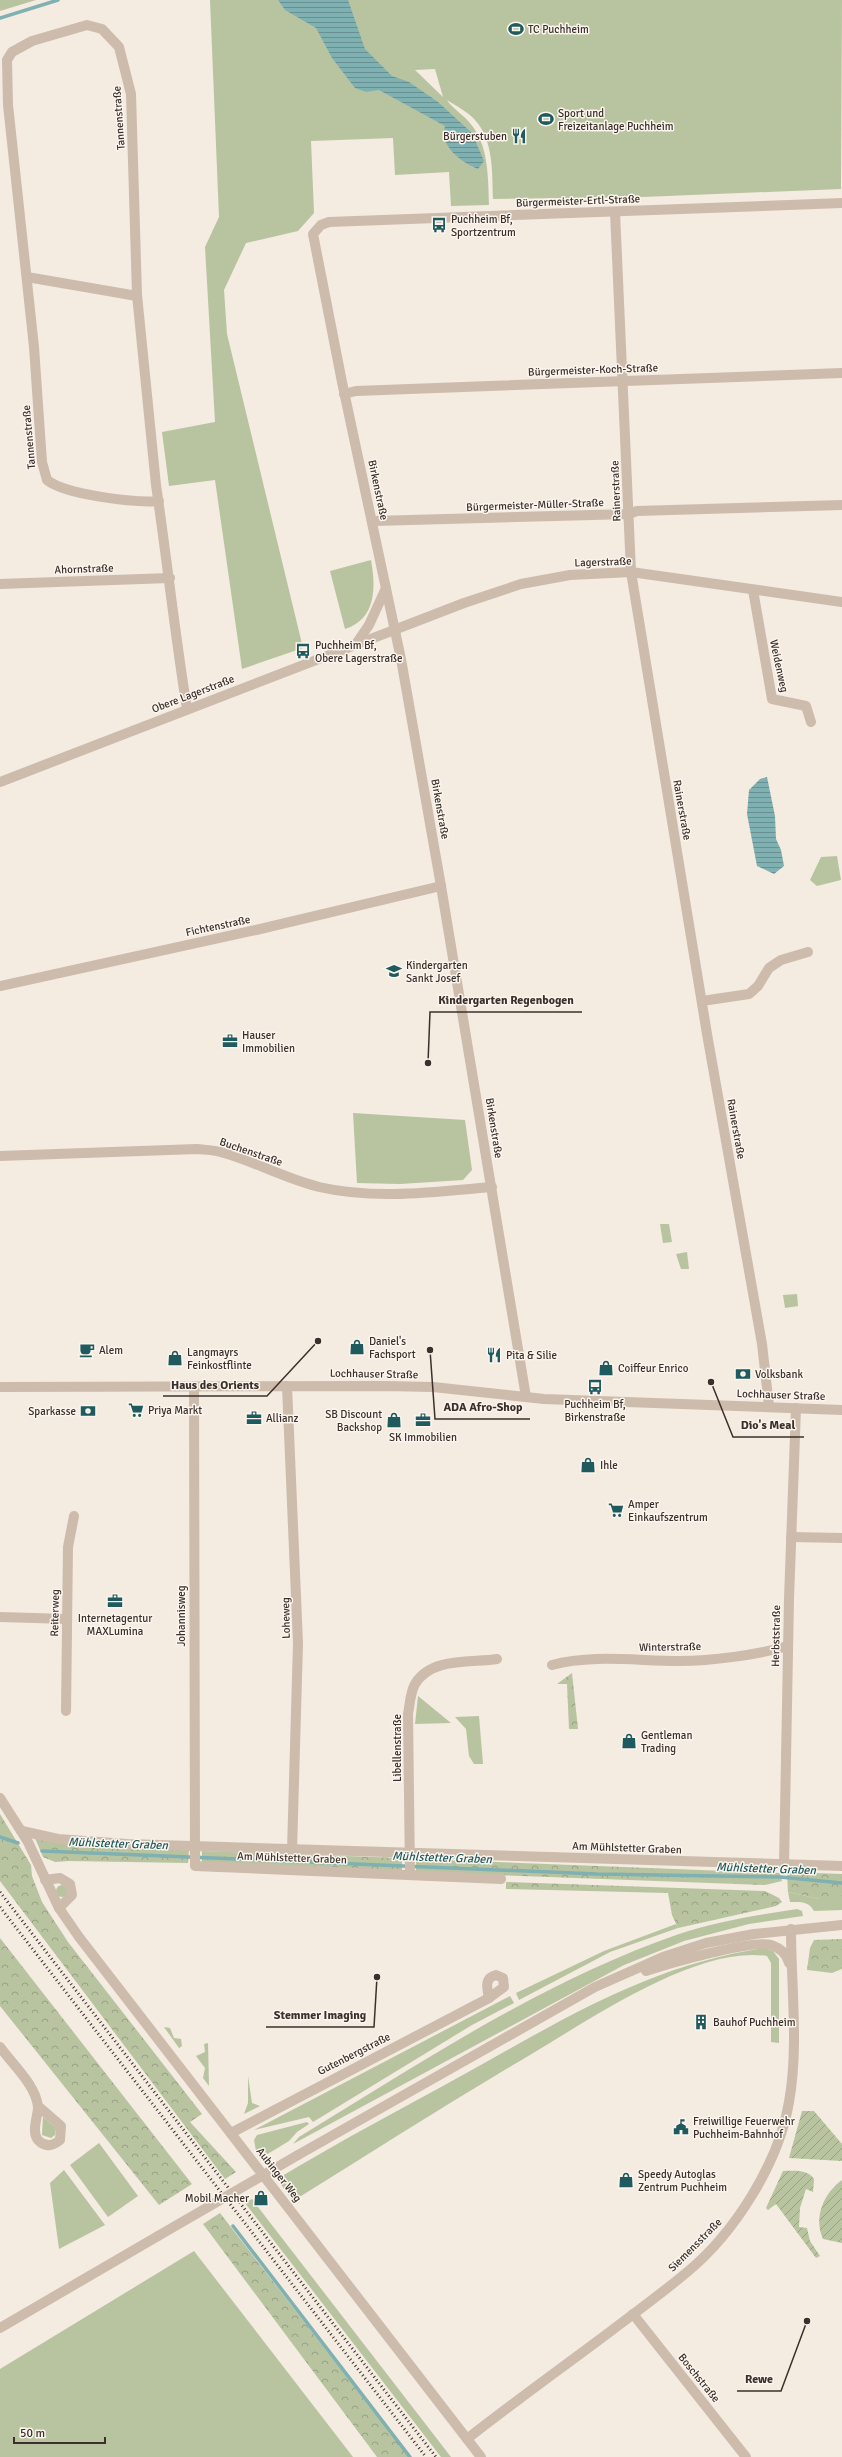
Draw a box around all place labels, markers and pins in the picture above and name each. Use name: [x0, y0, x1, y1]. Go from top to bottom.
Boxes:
sports icon: TC Puchheim: [507, 20, 525, 38]
place label: TC Puchheim: [528, 23, 589, 36]
place label: Sport und Freizeitanlage Puchheim: [558, 107, 674, 133]
sports icon: Sport und Freizeitanlage Puchheim: [537, 110, 555, 128]
restaurant icon: Bürgerstuben: [510, 127, 528, 145]
place label: Bürgerstuben: [443, 130, 507, 143]
place label: Puchheim Bf, Sportzentrum: [451, 213, 516, 239]
bus stop icon: Puchheim Bf, Sportzentrum: [430, 216, 448, 234]
place label: Puchheim Bf, Obere Lagerstraße: [315, 639, 402, 665]
bus stop icon: Puchheim Bf, Obere Lagerstraße: [294, 642, 312, 660]
place label: Kindergarten Sankt Josef: [406, 959, 468, 985]
school or university icon: Kindergarten Sankt Josef: [385, 962, 403, 980]
callout: Kindergarten Regenbogen: [430, 988, 582, 1012]
place label: Hauser Immobilien: [242, 1029, 295, 1055]
office icon: Hauser Immobilien: [221, 1032, 239, 1050]
place label: Daniel's Fachsport: [369, 1335, 416, 1361]
shop icon: Daniel's Fachsport: [348, 1338, 366, 1356]
cafe icon: Alem: [78, 1341, 96, 1359]
place label: Alem: [99, 1344, 123, 1357]
place label: Langmayrs Feinkostflinte: [187, 1346, 252, 1372]
restaurant icon: Pita & Silie: [485, 1346, 503, 1364]
shop icon: Langmayrs Feinkostflinte: [166, 1349, 184, 1367]
place label: Pita & Silie: [506, 1349, 557, 1362]
shop icon: Coiffeur Enrico: [597, 1359, 615, 1377]
place label: Coiffeur Enrico: [618, 1362, 689, 1375]
bank icon: Volksbank: [734, 1365, 752, 1383]
place label: Volksbank: [755, 1368, 803, 1381]
callout: Haus des Orients: [163, 1372, 267, 1396]
bus stop icon: Puchheim Bf, Birkenstraße: [586, 1378, 604, 1396]
callout: ADA Afro-Shop: [435, 1395, 530, 1419]
place label: Puchheim Bf, Birkenstraße: [564, 1398, 626, 1424]
supermarket icon: Priya Markt: [127, 1401, 145, 1419]
bank icon: Sparkasse: [79, 1402, 97, 1420]
place label: Priya Markt: [148, 1404, 202, 1417]
place label: Sparkasse: [28, 1405, 76, 1418]
place label: SB Discount Backshop: [325, 1408, 382, 1434]
office icon: Allianz: [245, 1409, 263, 1427]
shop icon: SB Discount Backshop: [385, 1411, 403, 1429]
office icon: SK Immobilien: [414, 1411, 432, 1429]
place label: Allianz: [266, 1412, 298, 1425]
callout: Dio's Meal: [733, 1413, 804, 1437]
place label: SK Immobilien: [389, 1431, 457, 1444]
shop icon: Ihle: [579, 1456, 597, 1474]
place label: Ihle: [600, 1459, 618, 1472]
place label: Amper Einkaufszentrum: [628, 1498, 708, 1524]
supermarket icon: Amper Einkaufszentrum: [607, 1501, 625, 1519]
office icon: Internetagentur MAXLumina: [106, 1592, 124, 1610]
place label: Internetagentur MAXLumina: [78, 1612, 152, 1638]
place label: Gentleman Trading: [641, 1729, 692, 1755]
shop icon: Gentleman Trading: [620, 1732, 638, 1750]
callout: Stemmer Imaging: [266, 2003, 374, 2027]
building icon: Bauhof Puchheim: [692, 2013, 710, 2031]
place label: Bauhof Puchheim: [713, 2016, 796, 2029]
place label: Freiwillige Feuerwehr Puchheim-Bahnhof: [693, 2115, 795, 2141]
public building icon: Freiwillige Feuerwehr Puchheim-Bahnhof: [672, 2118, 690, 2136]
place label: Speedy Autoglas Zentrum Puchheim: [638, 2168, 727, 2194]
shop icon: Speedy Autoglas Zentrum Puchheim: [617, 2171, 635, 2189]
shop icon: Mobil Macher: [252, 2189, 270, 2207]
place label: Mobil Macher: [185, 2192, 249, 2205]
callout: Rewe: [737, 2367, 781, 2391]

